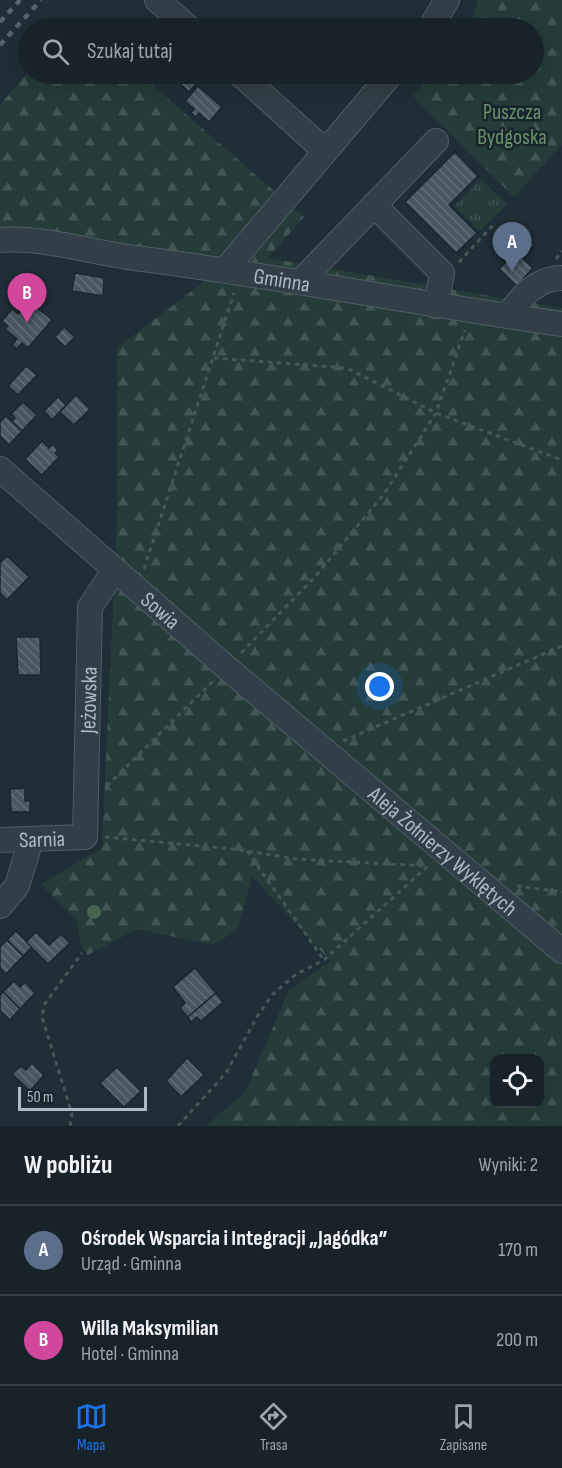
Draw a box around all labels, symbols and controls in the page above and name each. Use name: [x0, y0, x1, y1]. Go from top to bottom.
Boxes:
search box: [18, 18, 544, 84]
icon: search: [39, 35, 72, 68]
text: Szukaj tutaj: [87, 38, 173, 65]
park label: Puszcza Bydgoska: [477, 99, 547, 151]
pin: A: [492, 222, 532, 272]
street label: Gminna: [252, 263, 312, 299]
pin: B: [8, 274, 46, 323]
street label: Sowia: [135, 587, 185, 636]
street label: Jeżowska: [75, 666, 104, 735]
your location: [365, 672, 394, 701]
street label: Aleja Żołnierzy Wyklętych: [362, 781, 522, 922]
street label: Sarnia: [18, 826, 66, 854]
map controls: [490, 1054, 544, 1108]
button: locate: [490, 1054, 544, 1108]
scale bar: [18, 1084, 147, 1112]
text: 50 m: [27, 1088, 53, 1107]
text: W pobliżu: [24, 1150, 112, 1181]
text: Wyniki: 2: [479, 1153, 538, 1177]
text: Ośrodek Wsparcia i Integracji „Jagódka”: [81, 1225, 388, 1252]
text: A: [39, 1238, 48, 1262]
text: 170 m: [498, 1238, 538, 1262]
text: Urząd · Gminna: [81, 1252, 182, 1276]
text: Willa Maksymilian: [81, 1315, 219, 1342]
text: B: [39, 1328, 48, 1352]
text: 200 m: [496, 1328, 538, 1352]
text: Hotel · Gminna: [81, 1342, 179, 1366]
tab: Mapa: [75, 1400, 108, 1455]
tab: Trasa: [257, 1400, 290, 1455]
tab: Zapisane: [440, 1400, 487, 1455]

